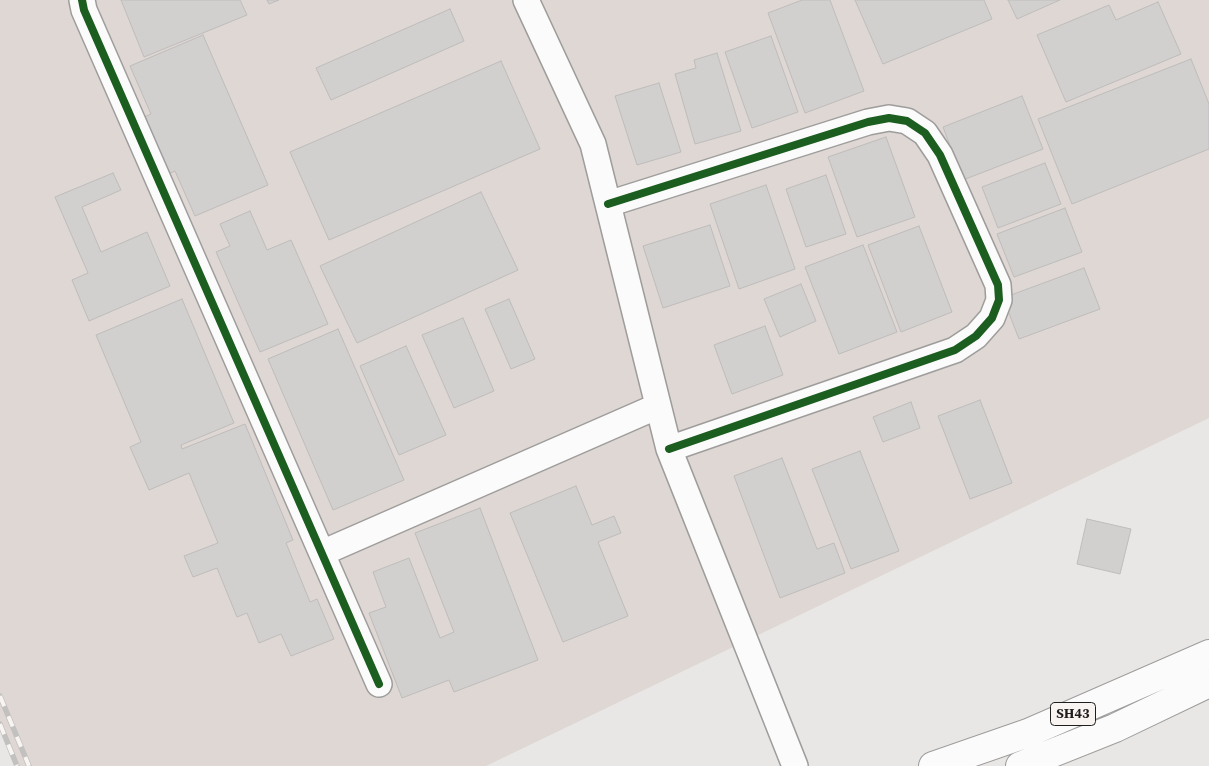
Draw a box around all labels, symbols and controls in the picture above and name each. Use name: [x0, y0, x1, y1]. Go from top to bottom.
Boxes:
road number: SH43: [1050, 702, 1096, 726]

